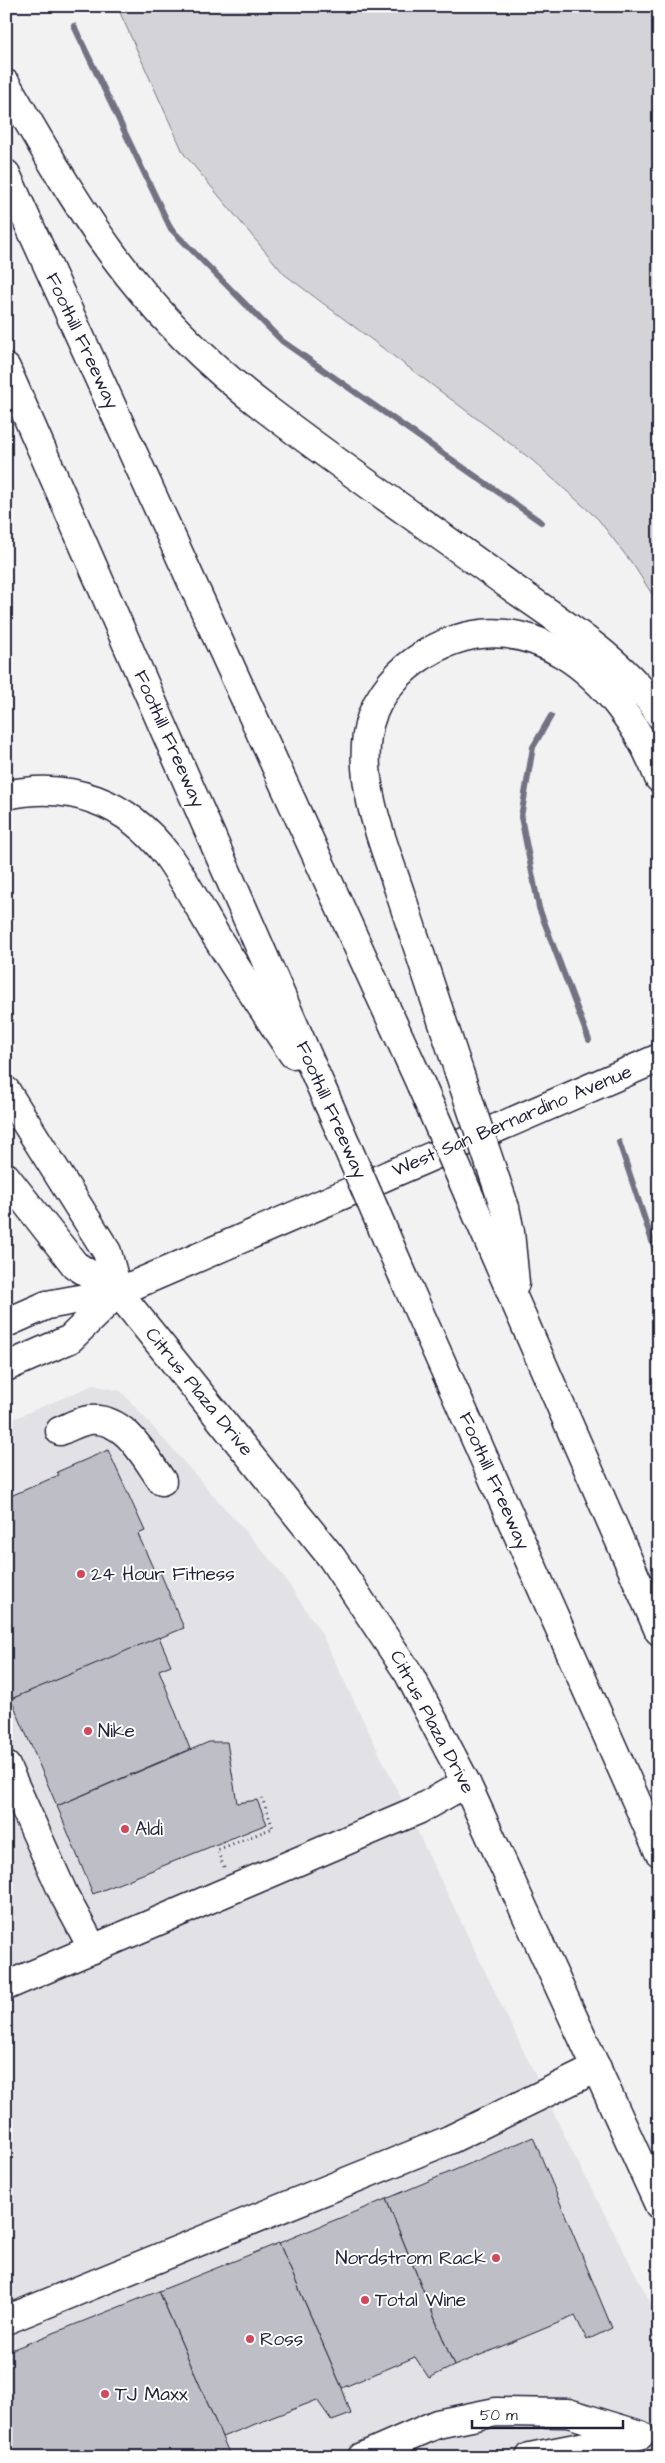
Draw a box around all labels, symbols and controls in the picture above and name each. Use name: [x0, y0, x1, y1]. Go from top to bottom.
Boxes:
street label: Foothill Freeway: [38, 268, 126, 415]
street label: Foothill Freeway: [126, 666, 212, 813]
street label: Foothill Freeway: [288, 1037, 374, 1184]
street label: West San Bernardino Avenue: [388, 1058, 636, 1184]
street label: Citrus Plaza Drive: [139, 1322, 259, 1462]
street label: Foothill Freeway: [451, 1408, 537, 1555]
place label: 24 Hour Fitness: [91, 1561, 235, 1588]
marker: 24 Hour Fitness: [75, 1568, 87, 1580]
street label: Citrus Plaza Drive: [383, 1646, 481, 1798]
place label: Nike: [98, 1718, 135, 1745]
marker: Nike: [82, 1725, 94, 1737]
place label: Aldi: [135, 1816, 163, 1843]
marker: Aldi: [119, 1823, 131, 1835]
place label: Nordstrom Rack: [335, 2245, 486, 2272]
marker: Nordstrom Rack: [490, 2252, 502, 2264]
place label: Total Wine: [375, 2287, 466, 2314]
marker: Total Wine: [359, 2294, 371, 2306]
place label: Ross: [260, 2326, 303, 2353]
marker: Ross: [244, 2333, 256, 2345]
place label: TJ Maxx: [115, 2381, 188, 2408]
marker: TJ Maxx: [99, 2388, 111, 2400]
scale bar: [472, 2398, 624, 2430]
text: 50 m: [480, 2405, 518, 2426]

